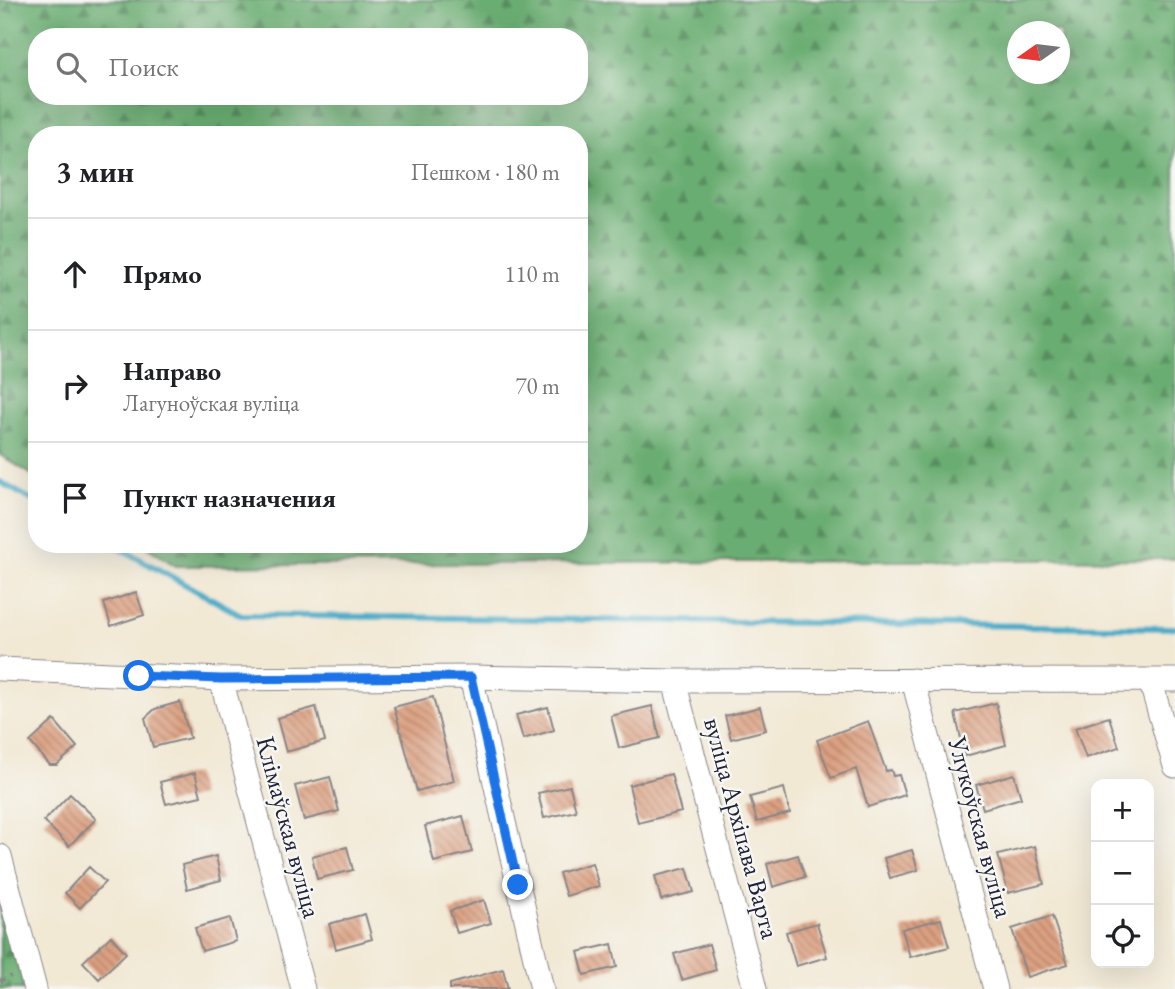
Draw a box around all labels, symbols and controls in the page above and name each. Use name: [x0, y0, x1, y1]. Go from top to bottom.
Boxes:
north arrow: [1007, 21, 1070, 84]
search box: [28, 28, 588, 105]
icon: search: [52, 48, 90, 86]
text: Поиск: [108, 50, 179, 84]
text: 3 мин: [56, 152, 134, 191]
text: Пешком · 180 m: [411, 157, 560, 187]
icon: ahead: [56, 255, 94, 293]
text: Прямо: [123, 257, 202, 291]
text: 110 m: [504, 259, 560, 289]
text: Направо: [123, 354, 221, 388]
icon: right: [56, 367, 94, 405]
text: 70 m: [515, 371, 560, 401]
text: Лагуноўская вуліца: [123, 388, 299, 418]
icon: arrive: [56, 479, 94, 517]
text: Пункт назначения: [123, 481, 336, 515]
route start: [123, 660, 154, 691]
street label: вуліца Архіпава Варта: [696, 714, 788, 943]
street label: Клімаўская вуліца: [248, 732, 330, 922]
street label: Улукоўская вуліца: [940, 732, 1022, 922]
map controls: [1091, 779, 1154, 968]
button: +: [1091, 779, 1154, 842]
button: −: [1091, 842, 1154, 905]
route end: [502, 869, 533, 900]
button: locate: [1091, 905, 1154, 968]

